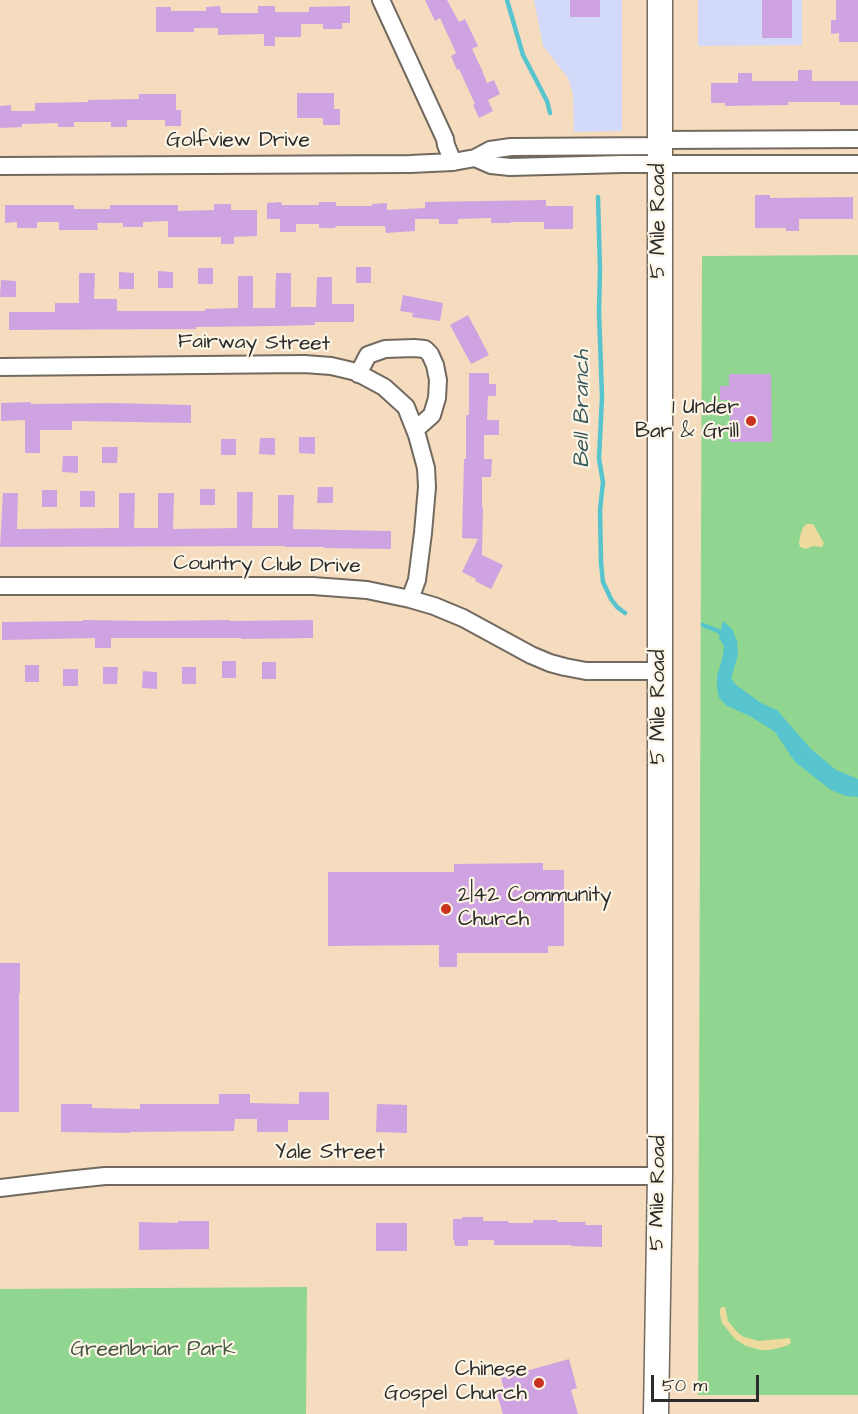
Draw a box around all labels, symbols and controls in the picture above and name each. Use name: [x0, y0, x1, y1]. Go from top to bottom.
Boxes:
street label: Golfview Drive: [166, 129, 310, 155]
street label: 5 Mile Road: [647, 163, 673, 279]
street label: Fairway Street: [178, 330, 330, 358]
water label: Bell Branch: [570, 350, 596, 468]
place label: 1 Under Bar & Grill: [635, 396, 739, 446]
marker: 1 Under Bar & Grill: [744, 414, 758, 428]
street label: Country Club Drive: [173, 552, 361, 580]
street label: 5 Mile Road: [647, 649, 673, 765]
place label: 2|42 Community Church: [458, 884, 612, 934]
marker: 2|42 Community Church: [439, 902, 453, 916]
street label: 5 Mile Road: [645, 1135, 673, 1251]
street label: Yale Street: [275, 1141, 385, 1167]
park label: Greenbriar Park: [70, 1338, 236, 1364]
place label: Chinese Gospel Church: [384, 1358, 527, 1408]
scale bar: [654, 1363, 762, 1401]
text: 50 m: [662, 1373, 707, 1398]
marker: Chinese Gospel Church: [532, 1376, 546, 1390]

